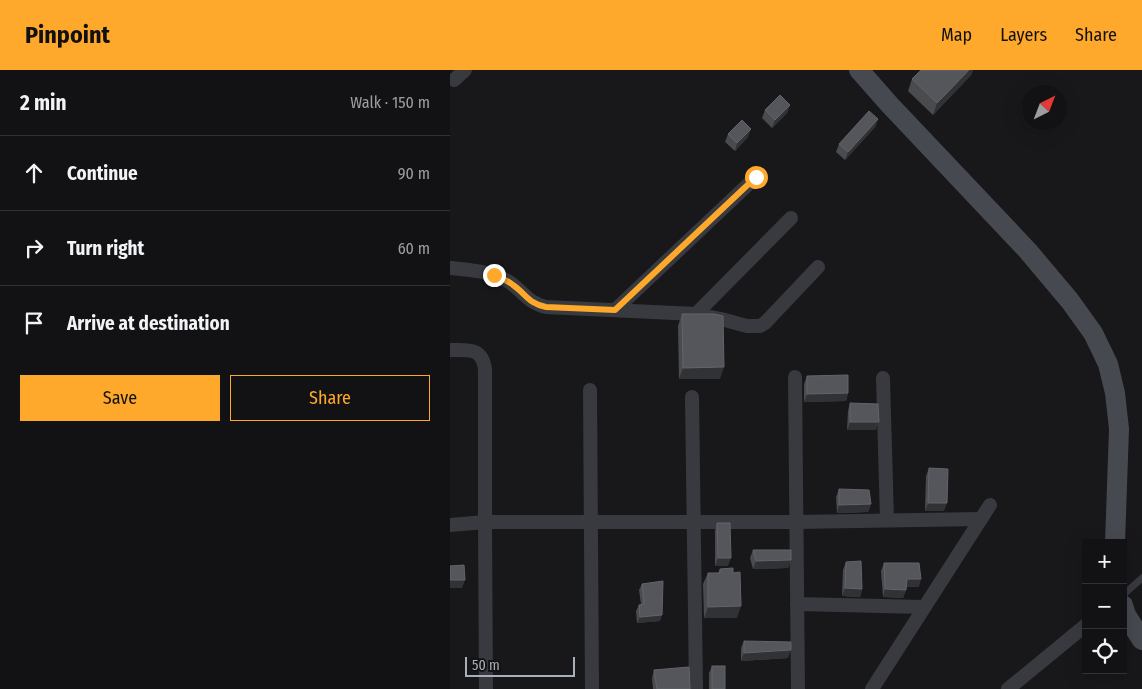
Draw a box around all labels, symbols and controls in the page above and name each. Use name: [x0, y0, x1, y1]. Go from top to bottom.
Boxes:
text: Pinpoint: [25, 21, 110, 49]
text: Map: [941, 24, 972, 46]
text: Layers: [1000, 24, 1047, 46]
text: Share: [1075, 24, 1117, 46]
north arrow: [1022, 85, 1067, 130]
text: 2 min: [20, 90, 67, 116]
text: Walk · 150 m: [350, 93, 430, 112]
icon: ahead: [20, 159, 48, 187]
text: Continue: [67, 162, 138, 185]
text: 90 m: [398, 164, 430, 183]
route start: [745, 166, 768, 189]
icon: right: [20, 234, 48, 262]
text: Turn right: [67, 237, 144, 260]
text: 60 m: [398, 239, 430, 258]
route end: [483, 264, 506, 287]
icon: arrive: [20, 309, 48, 337]
text: Arrive at destination: [67, 312, 230, 335]
button: Save: [20, 375, 220, 421]
button: Share: [230, 375, 430, 421]
map controls: [1082, 539, 1127, 674]
button: +: [1082, 539, 1127, 584]
button: −: [1082, 584, 1127, 629]
button: locate: [1082, 629, 1127, 674]
scale bar: [465, 654, 575, 677]
text: 50 m: [472, 657, 500, 674]

